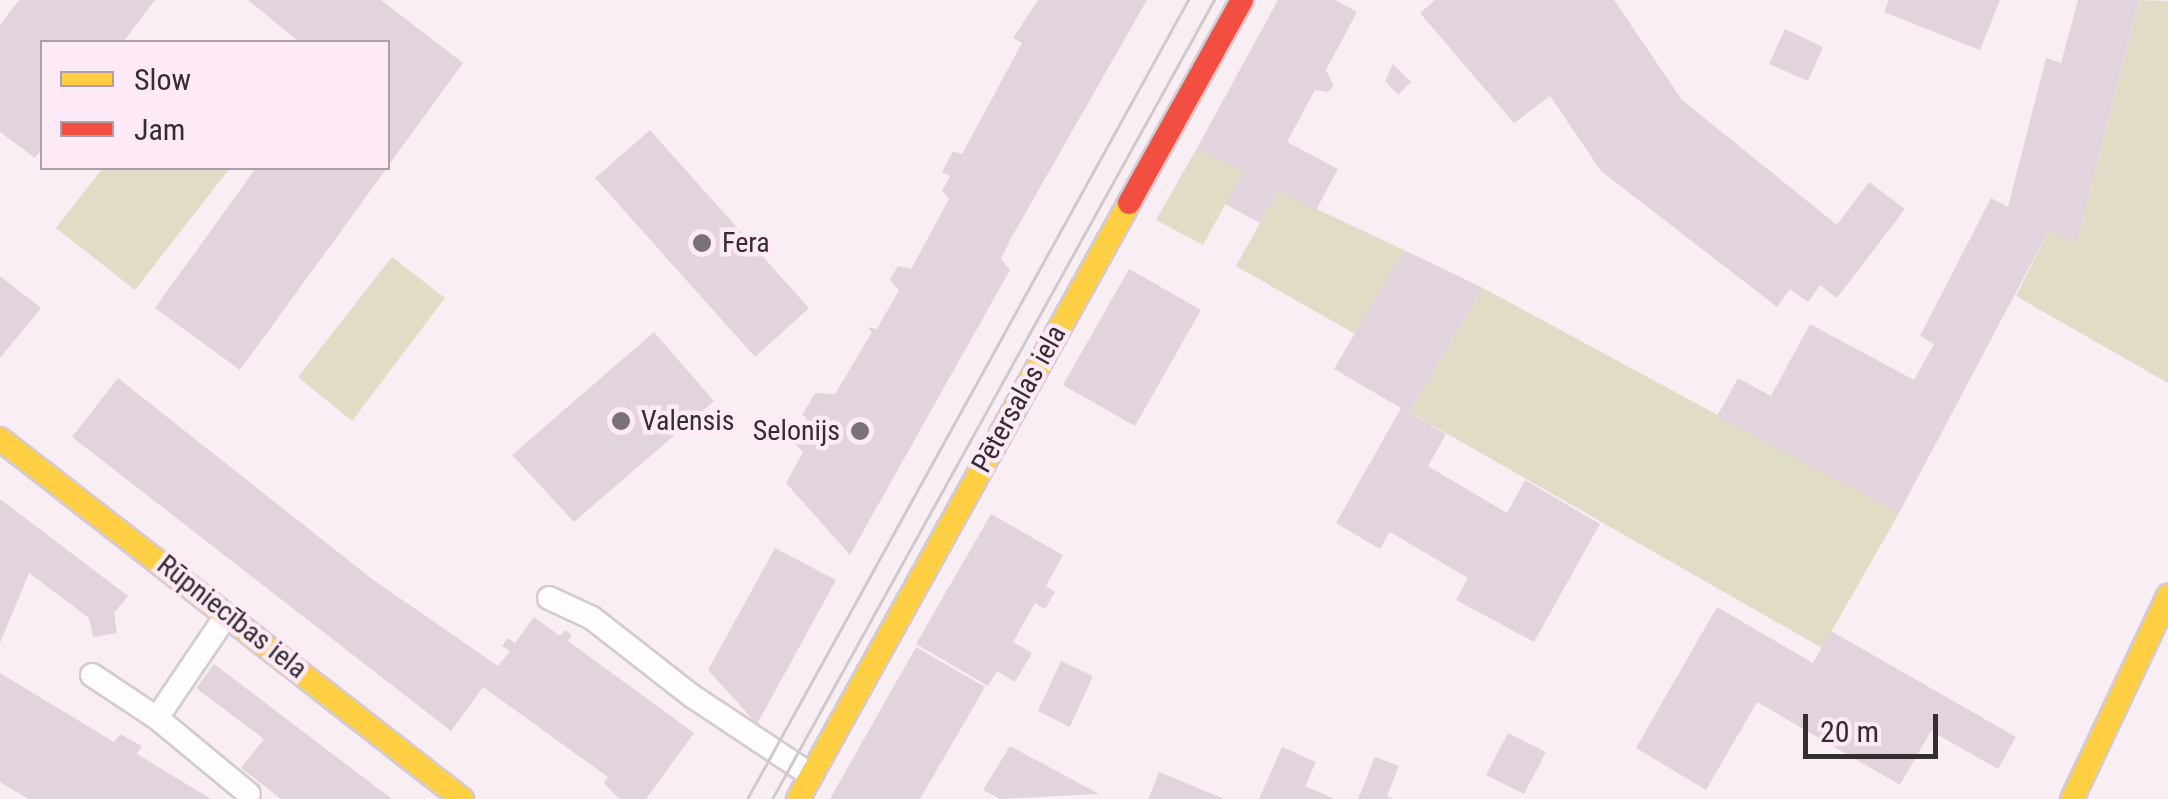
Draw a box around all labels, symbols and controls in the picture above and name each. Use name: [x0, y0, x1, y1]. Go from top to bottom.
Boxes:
legend: [40, 40, 390, 170]
text: Slow: [134, 62, 191, 97]
text: Jam: [134, 112, 185, 147]
place label: Fera: [722, 226, 770, 260]
marker: Fera: [691, 232, 713, 254]
street label: Pētersalas iela: [965, 320, 1073, 478]
place label: Valensis: [641, 404, 735, 438]
marker: Valensis: [610, 410, 632, 432]
place label: Selonijs: [753, 414, 840, 448]
marker: Selonijs: [849, 420, 871, 442]
street label: Rūpniecības iela: [150, 548, 314, 686]
scale bar: [1808, 694, 1943, 756]
text: 20 m: [1820, 714, 1879, 749]

